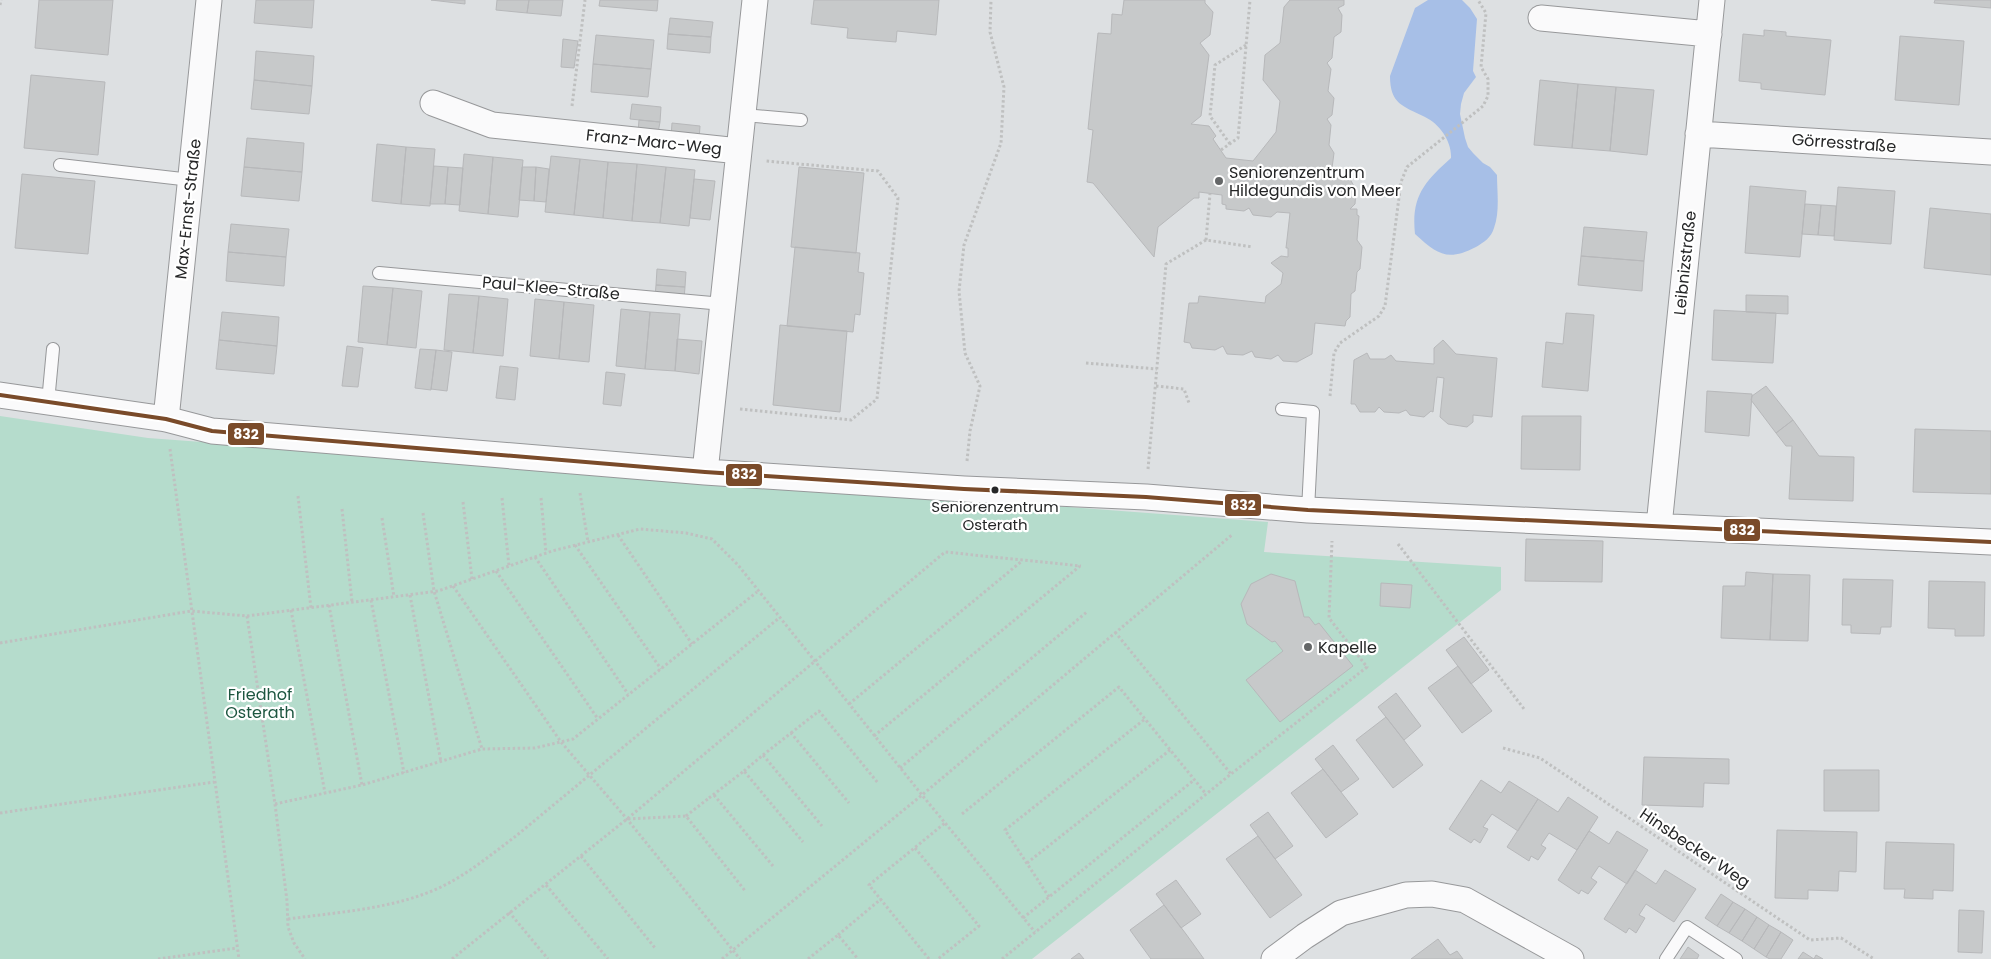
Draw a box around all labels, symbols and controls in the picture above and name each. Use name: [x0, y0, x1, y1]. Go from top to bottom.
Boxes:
street label: Franz-Marc-Weg: [585, 123, 723, 161]
street label: Görresstraße: [1791, 128, 1897, 158]
street label: Max-Ernst-Straße: [169, 137, 207, 280]
place label: Seniorenzentrum Hildegundis von Meer: [1229, 161, 1401, 202]
marker: Seniorenzentrum Hildegundis von Meer: [1213, 175, 1225, 187]
street label: Leibnizstraße: [1668, 210, 1702, 316]
street label: Paul-Klee-Straße: [481, 271, 621, 305]
line badge: 832: [227, 422, 265, 446]
text: 832: [233, 424, 259, 444]
line badge: 832: [725, 463, 763, 487]
text: 832: [731, 464, 757, 484]
marker: Seniorenzentrum Osterath: [990, 485, 1000, 495]
line badge: 832: [1224, 493, 1262, 517]
text: 832: [1230, 495, 1256, 515]
place label: Seniorenzentrum Osterath: [931, 496, 1059, 535]
line badge: 832: [1723, 518, 1761, 542]
text: 832: [1729, 520, 1755, 540]
place label: Kapelle: [1318, 636, 1377, 659]
marker: Kapelle: [1302, 641, 1314, 653]
park label: Friedhof Osterath: [225, 683, 295, 724]
street label: Hinsbecker Weg: [1635, 802, 1755, 894]

